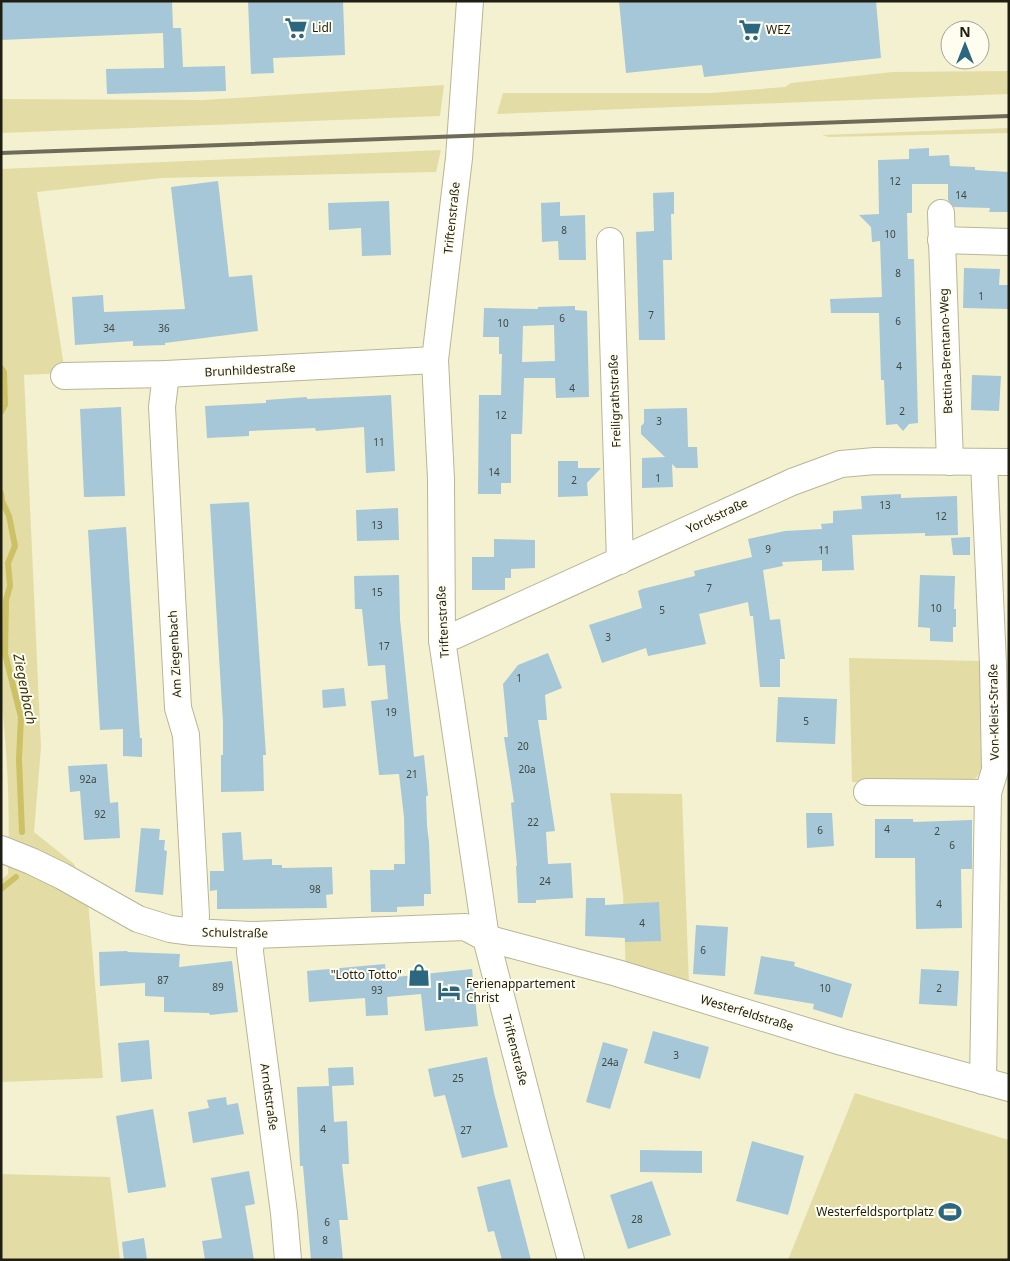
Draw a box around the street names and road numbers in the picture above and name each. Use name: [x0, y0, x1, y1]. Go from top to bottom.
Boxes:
street label: Triftenstraße: [439, 181, 464, 255]
street label: Bettina-Brentano-Weg: [935, 288, 956, 414]
street label: Freiligrathstraße: [604, 354, 625, 448]
street label: Brunhildestraße: [204, 359, 296, 380]
street label: Yorckstraße: [683, 494, 751, 537]
street label: Triftenstraße: [432, 585, 453, 659]
street label: Am Ziegenbach: [164, 610, 185, 698]
street label: Von-Kleist-Straße: [984, 663, 1003, 760]
street label: Schulstraße: [202, 923, 268, 942]
street label: Westerfeldstraße: [698, 990, 796, 1035]
street label: Triftenstraße: [498, 1013, 533, 1087]
street label: Arndtstraße: [256, 1062, 283, 1132]

